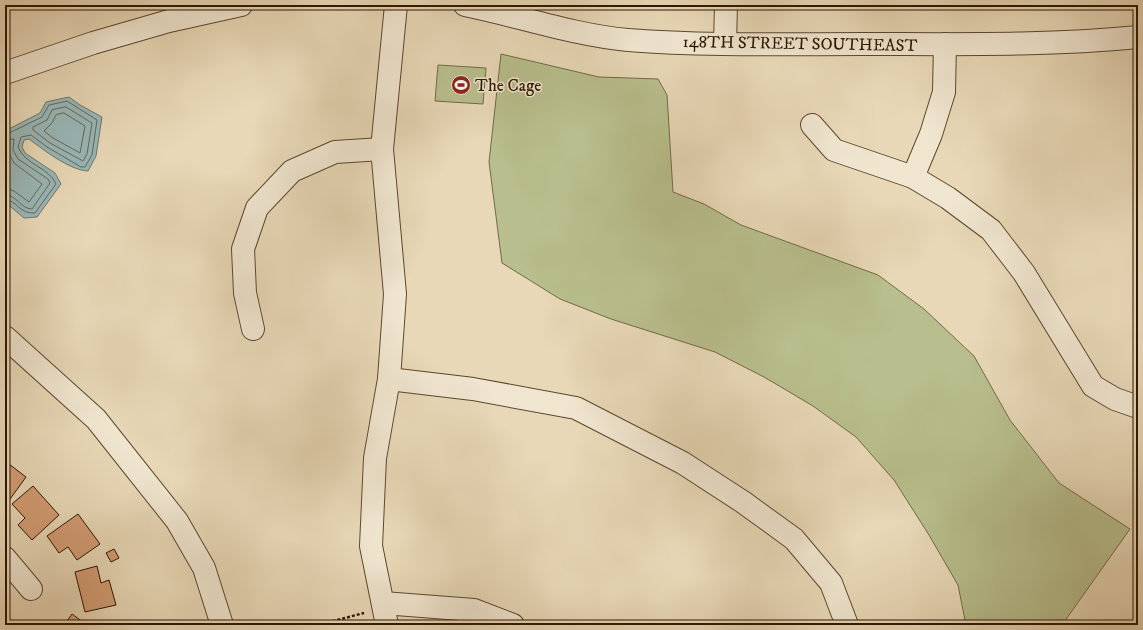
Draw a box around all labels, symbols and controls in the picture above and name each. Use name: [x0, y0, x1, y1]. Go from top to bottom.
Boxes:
street label: 148TH STREET SOUTHEAST: [682, 31, 918, 57]
sports icon: The Cage: [450, 74, 472, 96]
place label: The Cage: [475, 75, 541, 97]

